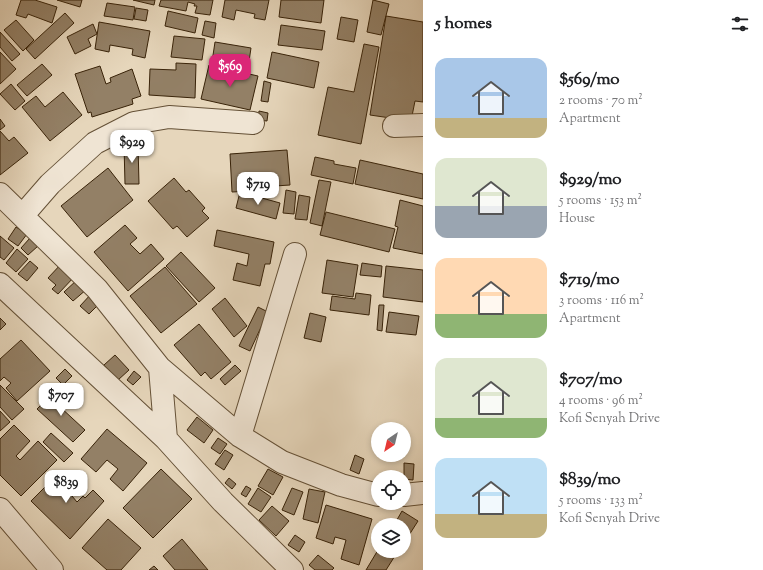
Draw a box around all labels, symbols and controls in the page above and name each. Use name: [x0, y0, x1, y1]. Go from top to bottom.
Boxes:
text: 5 homes: [435, 12, 492, 36]
icon: filters: [729, 13, 751, 35]
pin: $569: [206, 54, 254, 88]
text: $569: [218, 58, 242, 76]
text: $569/mo: [559, 68, 620, 92]
icon: home: [467, 74, 515, 122]
text: 2 rooms · 70 m²: [559, 92, 643, 110]
text: Apartment: [559, 110, 620, 128]
pin: $929: [108, 130, 156, 164]
text: $929: [119, 134, 145, 152]
text: $929/mo: [559, 168, 622, 192]
pin: $719: [234, 172, 282, 206]
icon: home: [467, 174, 515, 222]
text: $719: [246, 176, 270, 194]
text: 5 rooms · 153 m²: [559, 192, 642, 210]
text: House: [559, 210, 595, 228]
text: $719/mo: [559, 268, 620, 292]
icon: home: [467, 274, 515, 322]
text: 3 rooms · 116 m²: [559, 292, 644, 310]
text: Apartment: [559, 310, 620, 328]
text: $707/mo: [559, 368, 622, 392]
icon: home: [467, 374, 515, 422]
pin: $707: [37, 383, 85, 417]
text: $707: [48, 387, 74, 405]
text: 4 rooms · 96 m²: [559, 392, 643, 410]
text: Kofi Senyah Drive: [559, 410, 660, 428]
north arrow: [371, 422, 411, 462]
map controls: [371, 422, 411, 558]
text: $839/mo: [559, 468, 621, 492]
pin: $839: [42, 470, 90, 504]
button: locate: [371, 470, 411, 510]
text: $839: [54, 474, 78, 492]
icon: home: [467, 474, 515, 522]
text: 5 rooms · 133 m²: [559, 492, 643, 510]
text: Kofi Senyah Drive: [559, 510, 660, 528]
button: layers: [371, 518, 411, 558]

